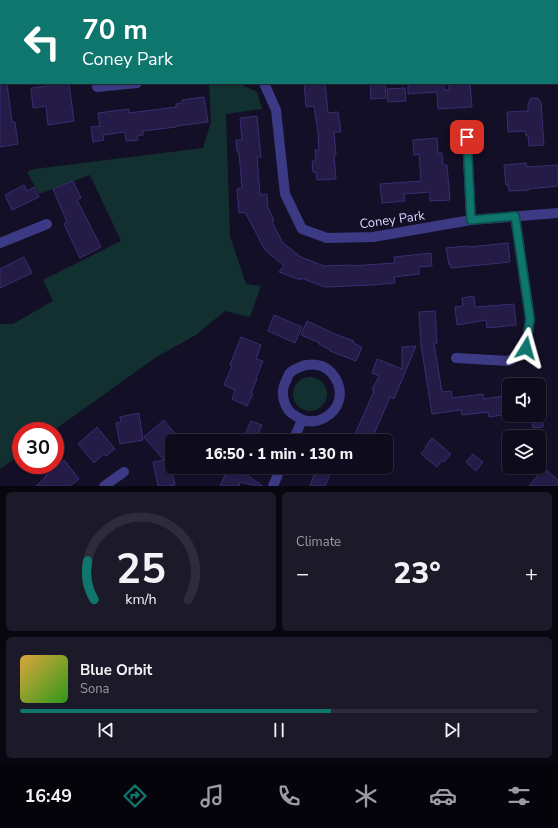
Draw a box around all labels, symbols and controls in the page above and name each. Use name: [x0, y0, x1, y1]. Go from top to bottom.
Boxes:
text: 70 m: [82, 11, 148, 49]
icon: left: [16, 16, 68, 68]
text: Coney Park: [82, 47, 173, 71]
pin: [450, 120, 484, 154]
icon: arrive: [456, 126, 478, 148]
street label: Coney Park: [358, 206, 426, 233]
position arrow: [505, 327, 547, 369]
map controls: [502, 378, 546, 474]
button: sound: [502, 378, 546, 422]
speed limit sign: 30: [12, 422, 64, 474]
button: layers: [502, 430, 546, 474]
text: 16:50 · 1 min · 130 m: [205, 444, 353, 464]
text: Climate: [296, 533, 341, 551]
text: 25: [116, 540, 166, 597]
text: 23°: [393, 553, 441, 594]
text: −: [296, 559, 309, 589]
text: +: [525, 559, 538, 589]
text: km/h: [125, 589, 157, 608]
text: Blue Orbit: [80, 660, 152, 680]
text: Sona: [80, 680, 110, 698]
icon: previous: [95, 719, 117, 741]
icon: pause: [268, 719, 290, 741]
icon: next: [441, 719, 463, 741]
icon: directions: [121, 782, 149, 810]
icon: music: [198, 782, 226, 810]
icon: phone: [275, 782, 303, 810]
icon: climate: [352, 782, 380, 810]
icon: car: [429, 782, 457, 810]
icon: filters: [505, 782, 533, 810]
text: 16:49: [24, 784, 72, 808]

